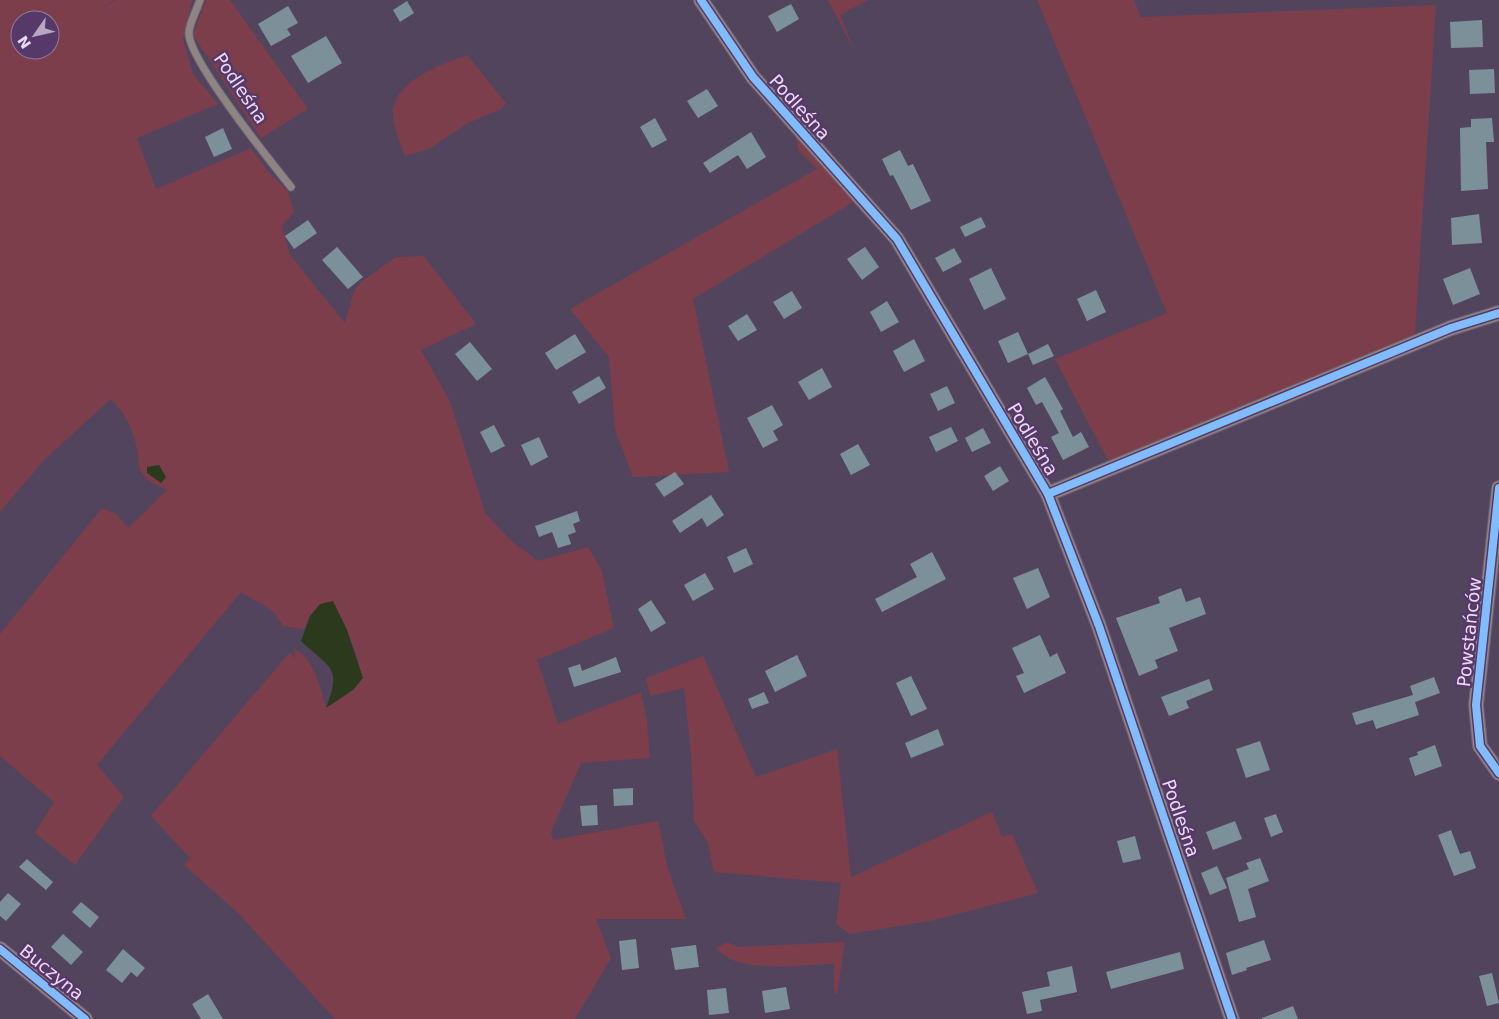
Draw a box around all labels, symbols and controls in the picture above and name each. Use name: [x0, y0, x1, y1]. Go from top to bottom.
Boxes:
north arrow: [10, 10, 60, 60]
text: N: [14, 33, 34, 52]
street label: Podleśna: [210, 49, 272, 127]
street label: Podleśna: [765, 70, 835, 144]
street label: Podleśna: [1003, 399, 1063, 479]
street label: Powstańców: [1453, 576, 1485, 688]
street label: Podleśna: [1158, 777, 1204, 859]
street label: Buczyna: [16, 940, 88, 1004]

